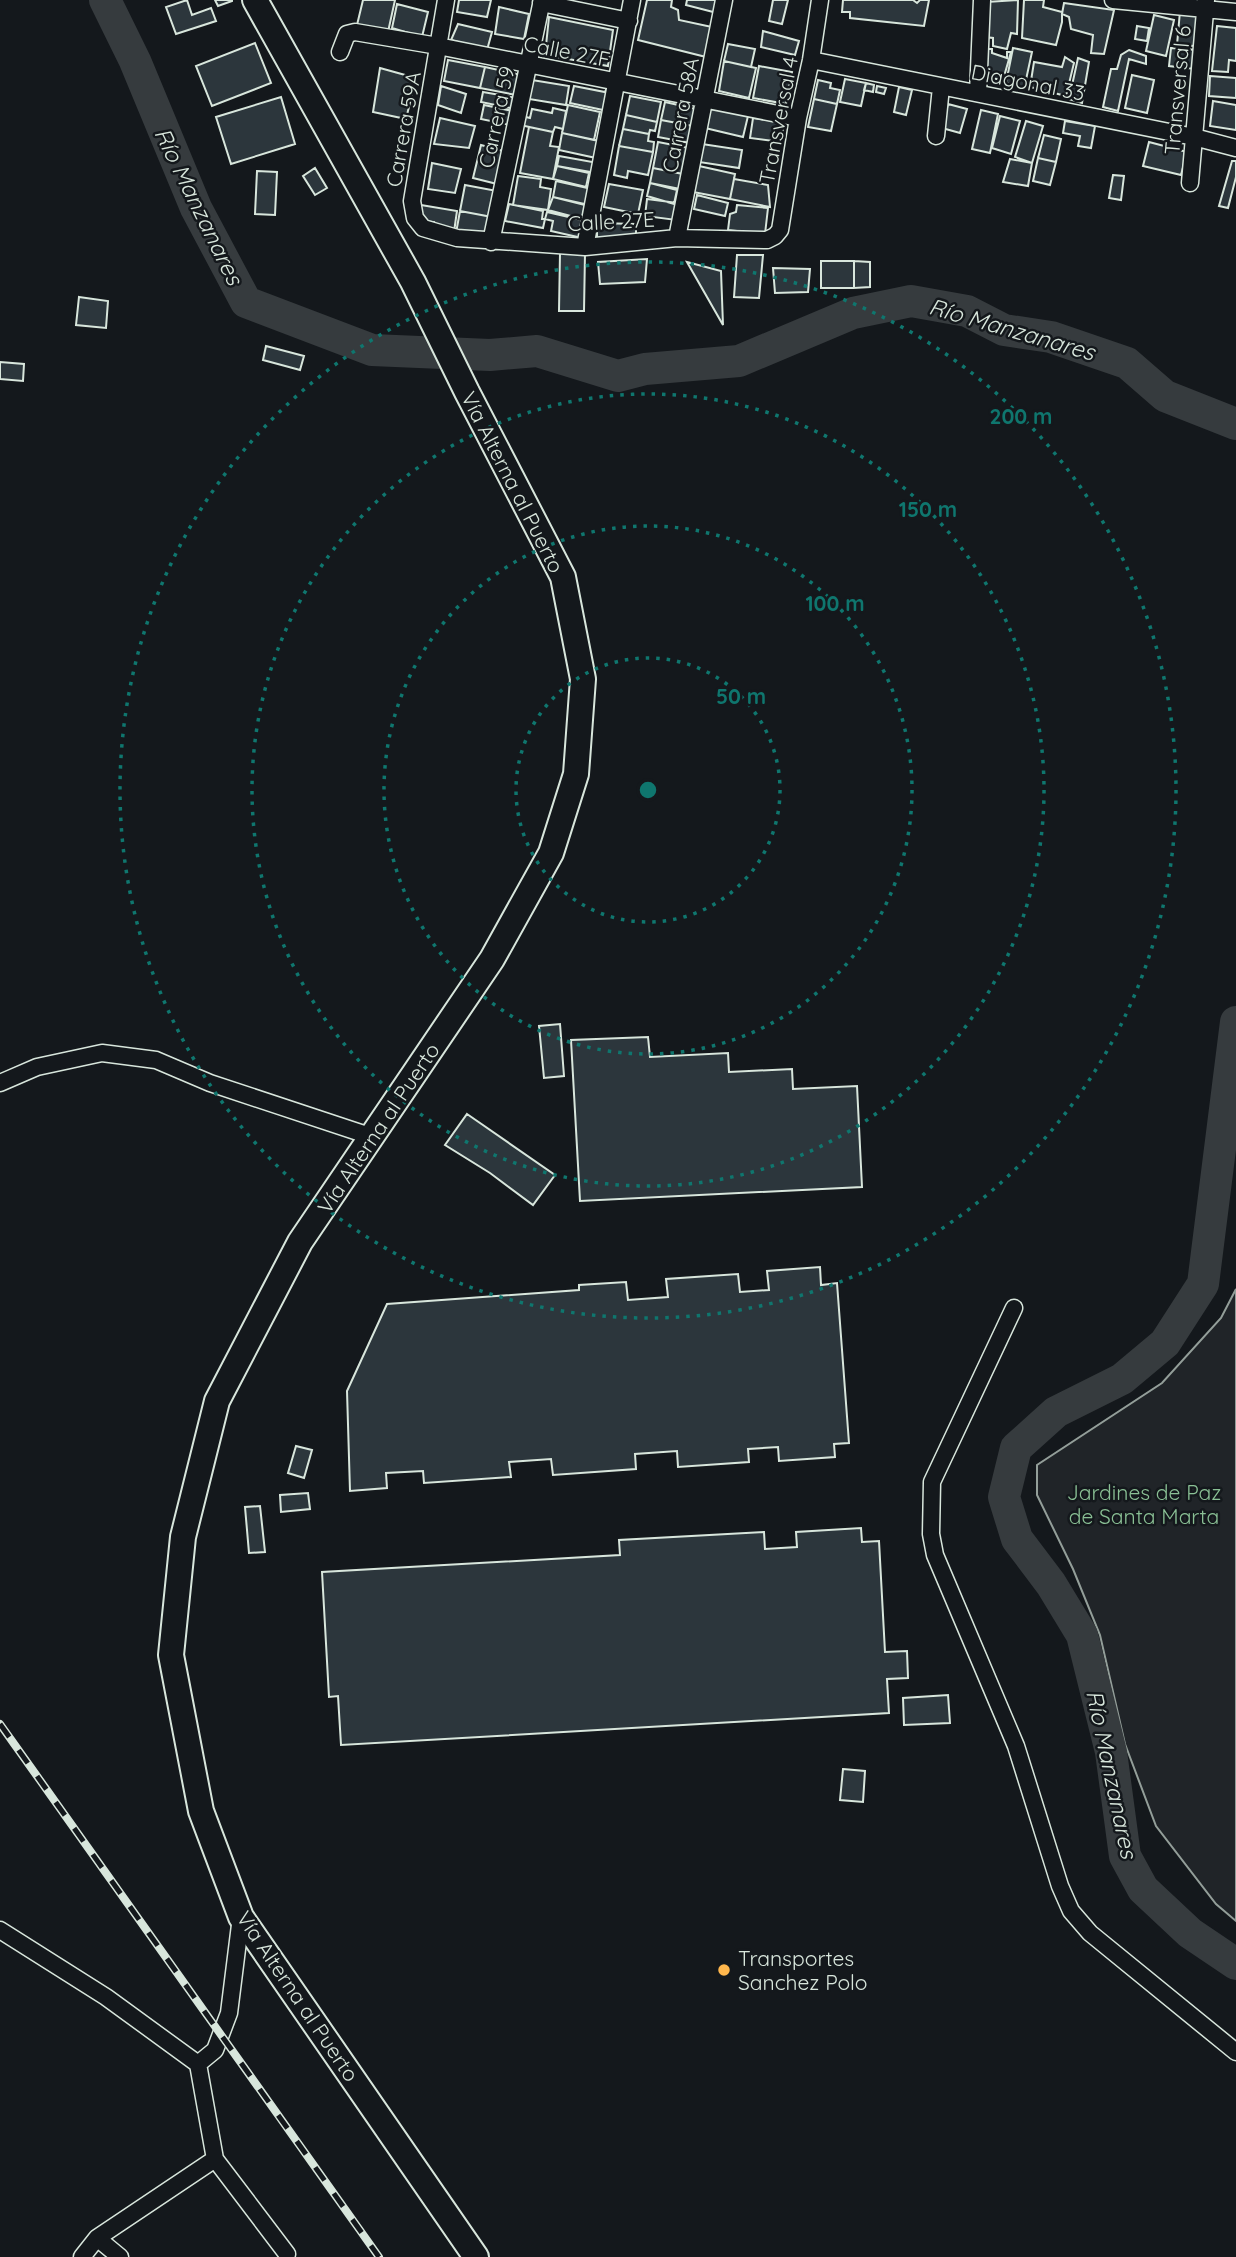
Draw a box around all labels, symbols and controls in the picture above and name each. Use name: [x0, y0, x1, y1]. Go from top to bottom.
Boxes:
street label: Transversal 6: [1158, 24, 1196, 156]
street label: Calle 27F: [522, 30, 612, 72]
street label: Transversal 4: [753, 54, 803, 186]
street label: Carrera 58A: [656, 55, 704, 175]
street label: Diagonal 33: [969, 58, 1087, 106]
street label: Carrera 59: [473, 64, 519, 170]
street label: Carrera 59A: [380, 69, 426, 189]
water label: Río Manzanares: [148, 123, 250, 291]
street label: Calle 27E: [567, 206, 655, 236]
water label: Río Manzanares: [926, 291, 1100, 367]
street label: Vía Alterna al Puerto: [456, 387, 570, 577]
text: 200 m: [990, 403, 1052, 429]
text: 150 m: [899, 496, 957, 522]
text: 100 m: [805, 590, 865, 616]
text: 50 m: [716, 683, 766, 709]
centre of rings: [636, 778, 660, 802]
street label: Vía Alterna al Puerto: [311, 1038, 445, 1218]
park label: Jardines de Paz de Santa Marta: [1067, 1479, 1221, 1529]
water label: Río Manzanares: [1080, 1687, 1144, 1863]
street label: Vía Alterna al Puerto: [231, 1906, 365, 2086]
place label: Transportes Sanchez Polo: [738, 1945, 867, 1995]
marker: Transportes Sanchez Polo: [716, 1962, 732, 1978]

